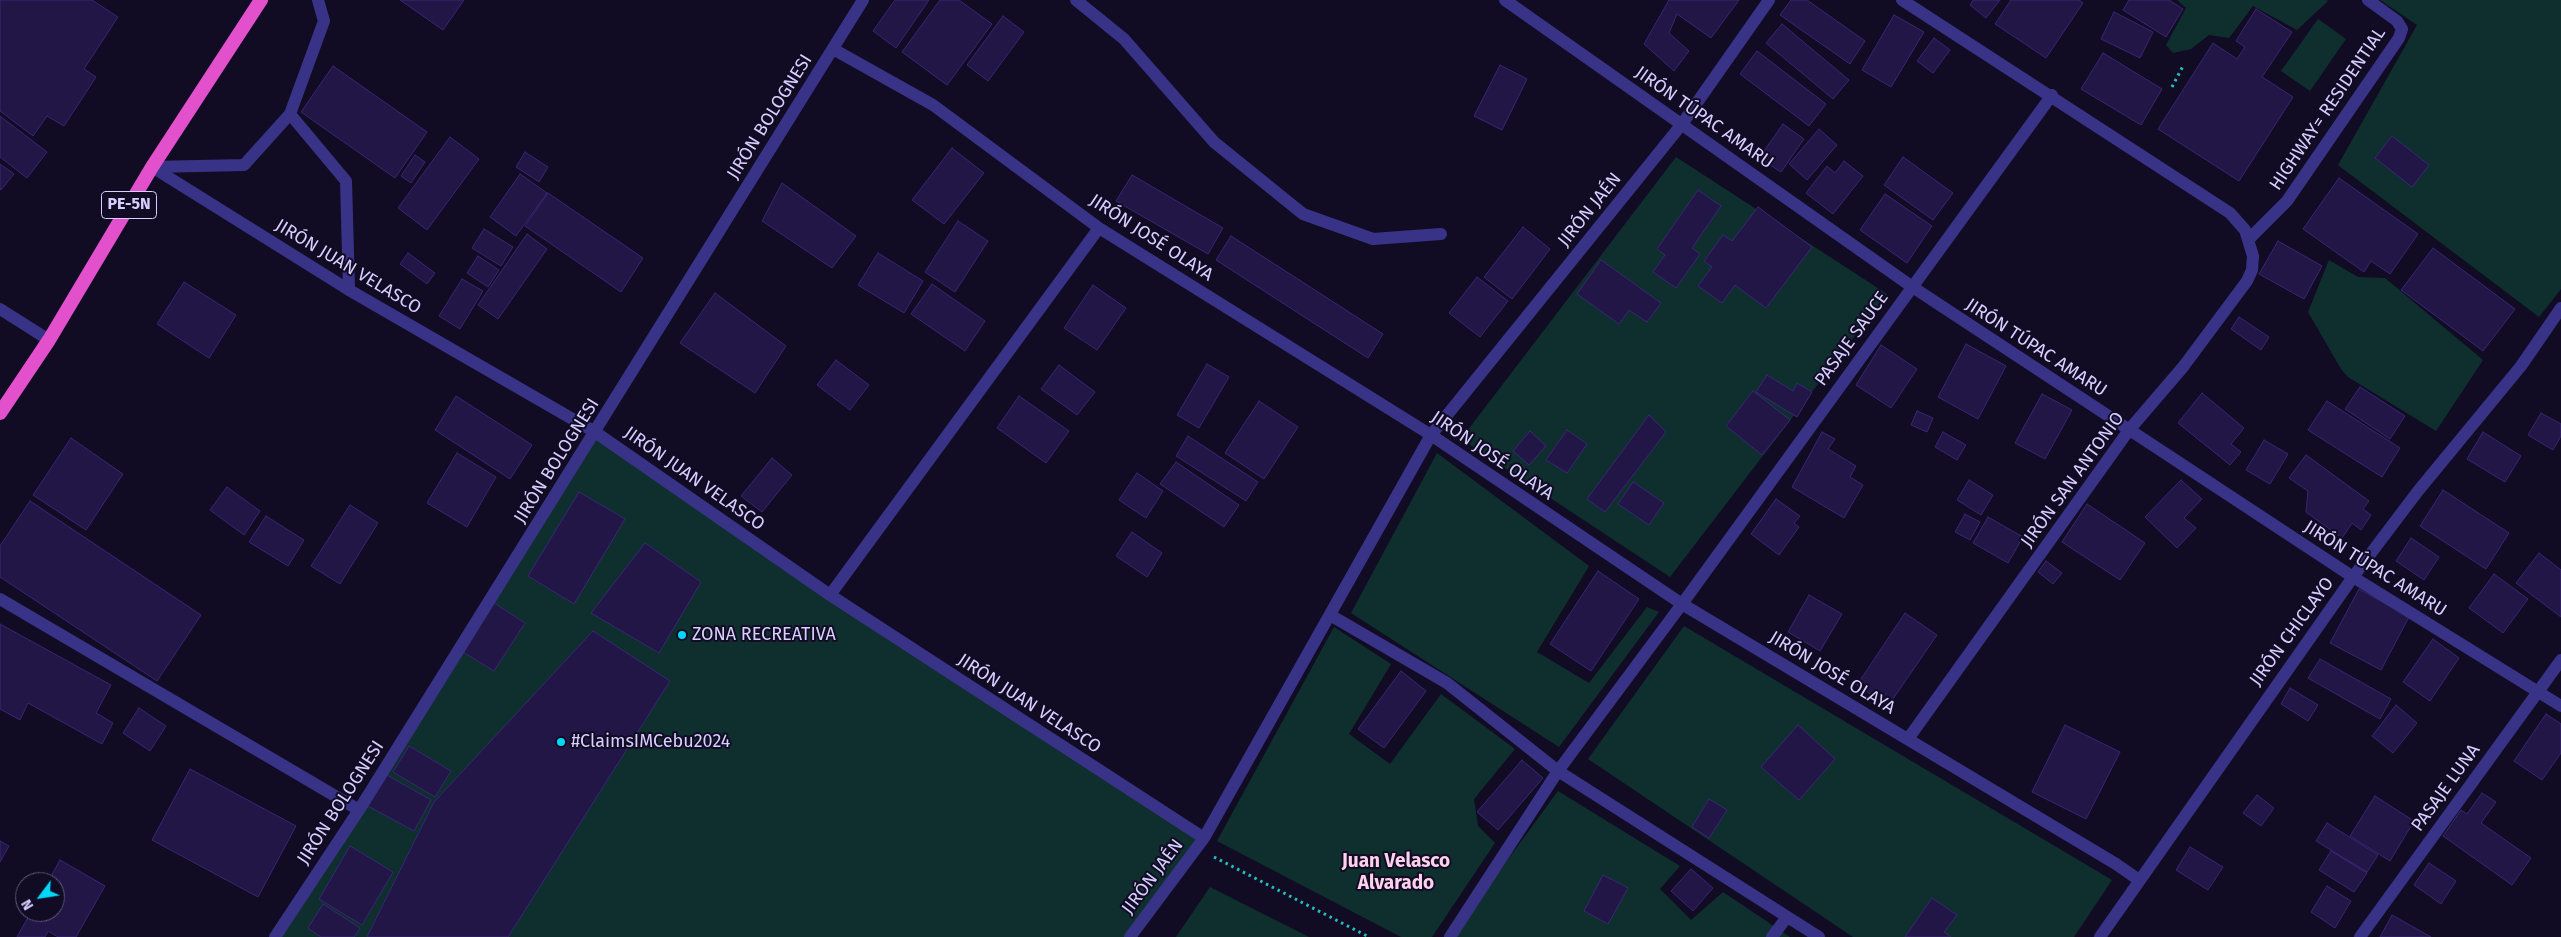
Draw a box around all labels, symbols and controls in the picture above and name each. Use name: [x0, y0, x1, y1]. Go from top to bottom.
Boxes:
street label: HIGHWAY= RESIDENTIAL: [2265, 23, 2391, 195]
street label: JIRÓN BOLOGNESI: [723, 51, 817, 183]
street label: JIRÓN TÚPAC AMARU: [1631, 62, 1777, 174]
street label: JIRÓN JAÉN: [1554, 169, 1626, 251]
street label: JIRÓN JOSÉ OLAYA: [1085, 190, 1217, 286]
road number: PE-5N: [102, 192, 156, 218]
street label: JIRÓN JUAN VELASCO: [271, 215, 425, 319]
street label: PASAJE SAUCE: [1811, 288, 1893, 390]
street label: JIRÓN TÚPAC AMARU: [1961, 294, 2111, 402]
street label: JIRÓN BOLOGNESI: [510, 395, 604, 527]
street label: JIRÓN JOSÉ OLAYA: [1427, 407, 1557, 505]
street label: JIRÓN SAN ANTONIO: [2017, 408, 2129, 552]
street label: JIRÓN JUAN VELASCO: [620, 422, 768, 536]
street label: JIRÓN TÚPAC AMARU: [2300, 516, 2450, 622]
street label: JIRÓN CHICLAYO: [2245, 573, 2339, 691]
place label: ZONA RECREATIVA: [692, 624, 836, 646]
street label: JIRÓN JOSÉ OLAYA: [1765, 627, 1899, 719]
marker: ZONA RECREATIVA: [676, 629, 688, 641]
street label: JIRÓN JUAN VELASCO: [953, 650, 1105, 758]
place label: #ClaimsIMCebu2024: [571, 731, 730, 753]
marker: #ClaimsIMCebu2024: [555, 736, 567, 748]
street label: JIRÓN BOLOGNESI: [293, 737, 389, 869]
street label: PASAJE LUNA: [2407, 740, 2485, 836]
street label: JIRÓN JAÉN: [1118, 835, 1188, 919]
district label: Juan Velasco Alvarado: [1342, 851, 1450, 895]
north arrow: [15, 872, 65, 922]
text: N: [18, 896, 37, 913]

